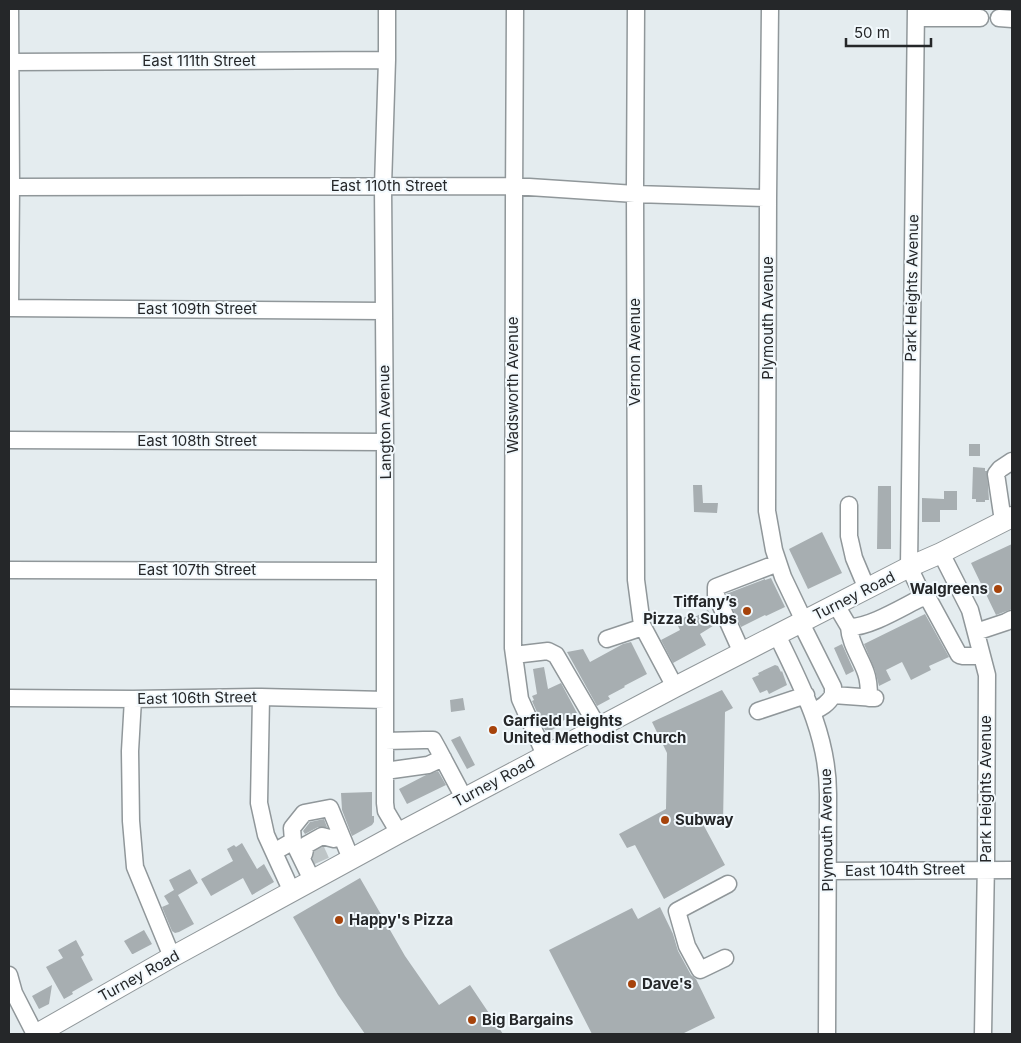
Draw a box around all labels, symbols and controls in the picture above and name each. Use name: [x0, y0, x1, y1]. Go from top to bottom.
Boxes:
scale bar: [846, 15, 931, 47]
text: 50 m: [854, 23, 890, 42]
street label: East 111th Street: [142, 51, 256, 70]
street label: East 110th Street: [331, 176, 447, 195]
street label: Park Heights Avenue: [901, 214, 922, 362]
street label: Plymouth Avenue: [758, 256, 777, 380]
street label: Vernon Avenue: [625, 298, 644, 406]
street label: East 109th Street: [137, 299, 257, 318]
street label: Wadsworth Avenue: [503, 316, 522, 454]
street label: Langton Avenue: [374, 365, 395, 479]
street label: East 108th Street: [137, 431, 257, 450]
street label: East 107th Street: [138, 560, 256, 579]
street label: Turney Road: [810, 567, 898, 624]
place label: Walgreens: [910, 579, 988, 598]
marker: Walgreens: [992, 583, 1004, 595]
place label: Tiffany’s Pizza & Subs: [643, 592, 737, 628]
marker: Tiffany’s Pizza & Subs: [741, 605, 753, 617]
street label: East 106th Street: [137, 687, 257, 708]
place label: Garfield Heights United Methodist Church: [503, 711, 686, 747]
street label: Park Heights Avenue: [976, 715, 995, 863]
marker: Garfield Heights United Methodist Church: [487, 724, 499, 736]
street label: Turney Road: [450, 752, 538, 811]
street label: Plymouth Avenue: [816, 768, 837, 892]
place label: Subway: [675, 810, 734, 829]
marker: Subway: [659, 814, 671, 826]
street label: East 104th Street: [845, 859, 965, 880]
place label: Happy's Pizza: [349, 910, 453, 929]
marker: Happy's Pizza: [333, 914, 345, 926]
street label: Turney Road: [95, 946, 182, 1006]
place label: Dave's: [642, 974, 692, 993]
marker: Dave's: [626, 978, 638, 990]
place label: Big Bargains: [482, 1010, 573, 1029]
marker: Big Bargains: [466, 1014, 478, 1026]

